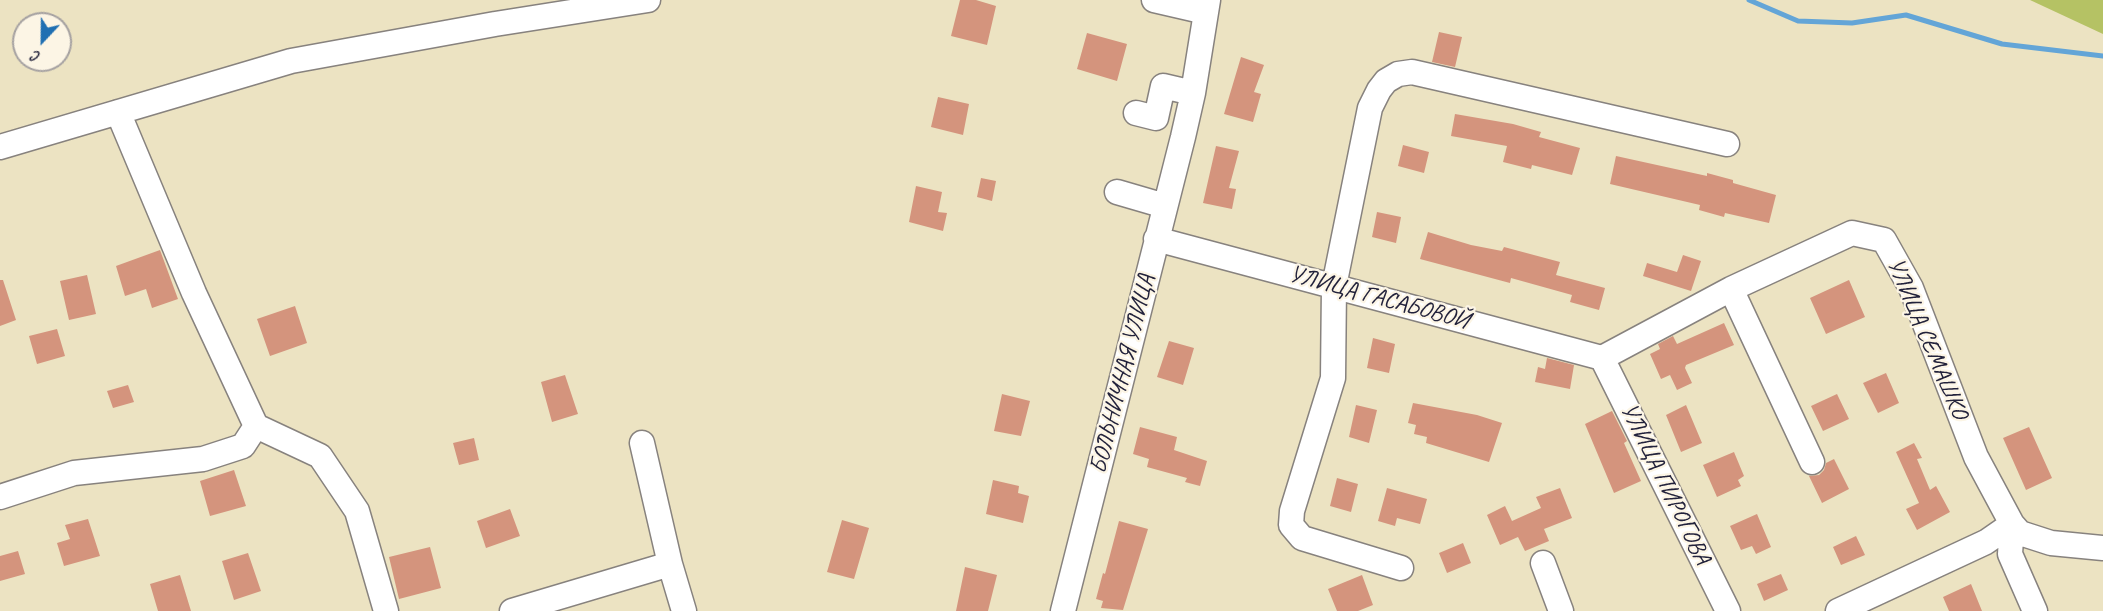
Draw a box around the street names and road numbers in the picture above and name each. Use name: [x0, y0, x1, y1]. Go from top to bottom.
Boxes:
street label: УЛИЦА СЕМАШКО: [1880, 254, 1974, 424]
street label: УЛИЦА ГАСАБОВОЙ: [1286, 260, 1472, 336]
street label: БОЛЬНИЧНАЯ УЛИЦА: [1084, 272, 1162, 476]
street label: УЛИЦА ПИРОГОВА: [1614, 399, 1716, 569]

